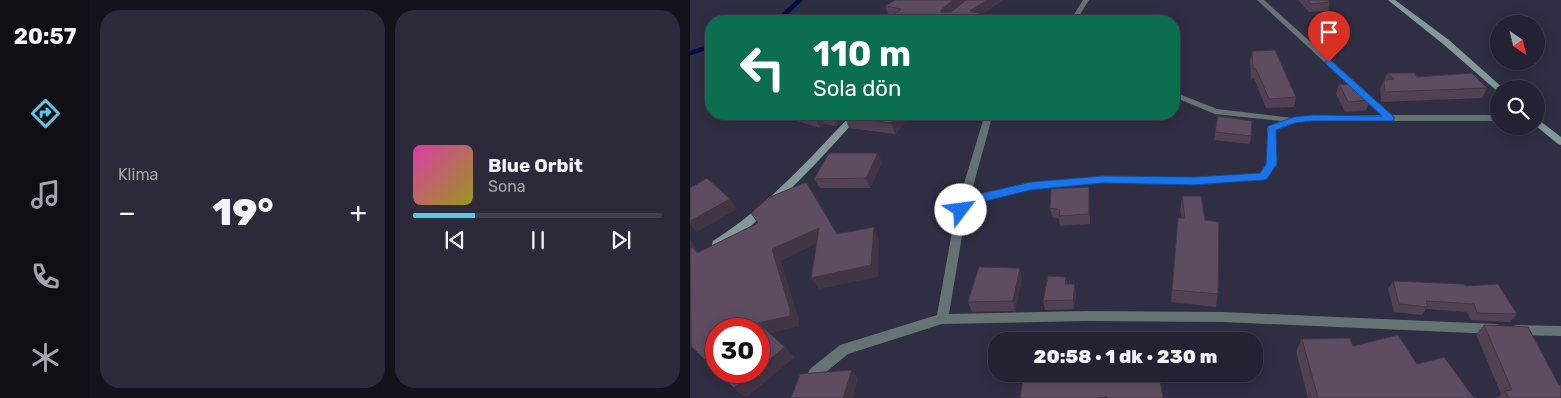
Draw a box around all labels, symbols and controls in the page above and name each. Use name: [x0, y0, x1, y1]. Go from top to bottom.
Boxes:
pin: [1308, 11, 1350, 62]
north arrow: [1490, 15, 1545, 70]
map controls: [1490, 15, 1545, 135]
icon: arrive: [1315, 18, 1343, 46]
text: 20:57: [14, 23, 76, 50]
text: 110 m: [813, 33, 911, 75]
icon: left: [730, 35, 795, 100]
text: Sola dön: [813, 75, 901, 102]
button: search: [1490, 80, 1545, 135]
icon: directions: [28, 96, 63, 131]
text: Blue Orbit: [488, 154, 583, 177]
text: Klima: [118, 165, 158, 184]
icon: music: [28, 177, 63, 212]
text: Sona: [488, 177, 526, 196]
position arrow: [934, 183, 986, 235]
text: 19°: [212, 189, 273, 235]
text: −: [118, 196, 136, 229]
text: +: [350, 196, 367, 229]
icon: previous: [441, 226, 469, 254]
icon: pause: [524, 226, 552, 254]
icon: next: [607, 226, 635, 254]
icon: phone: [28, 259, 63, 294]
speed limit sign: 30: [705, 318, 770, 383]
icon: climate: [28, 340, 63, 375]
text: 20:58 · 1 dk · 230 m: [1034, 345, 1217, 368]

